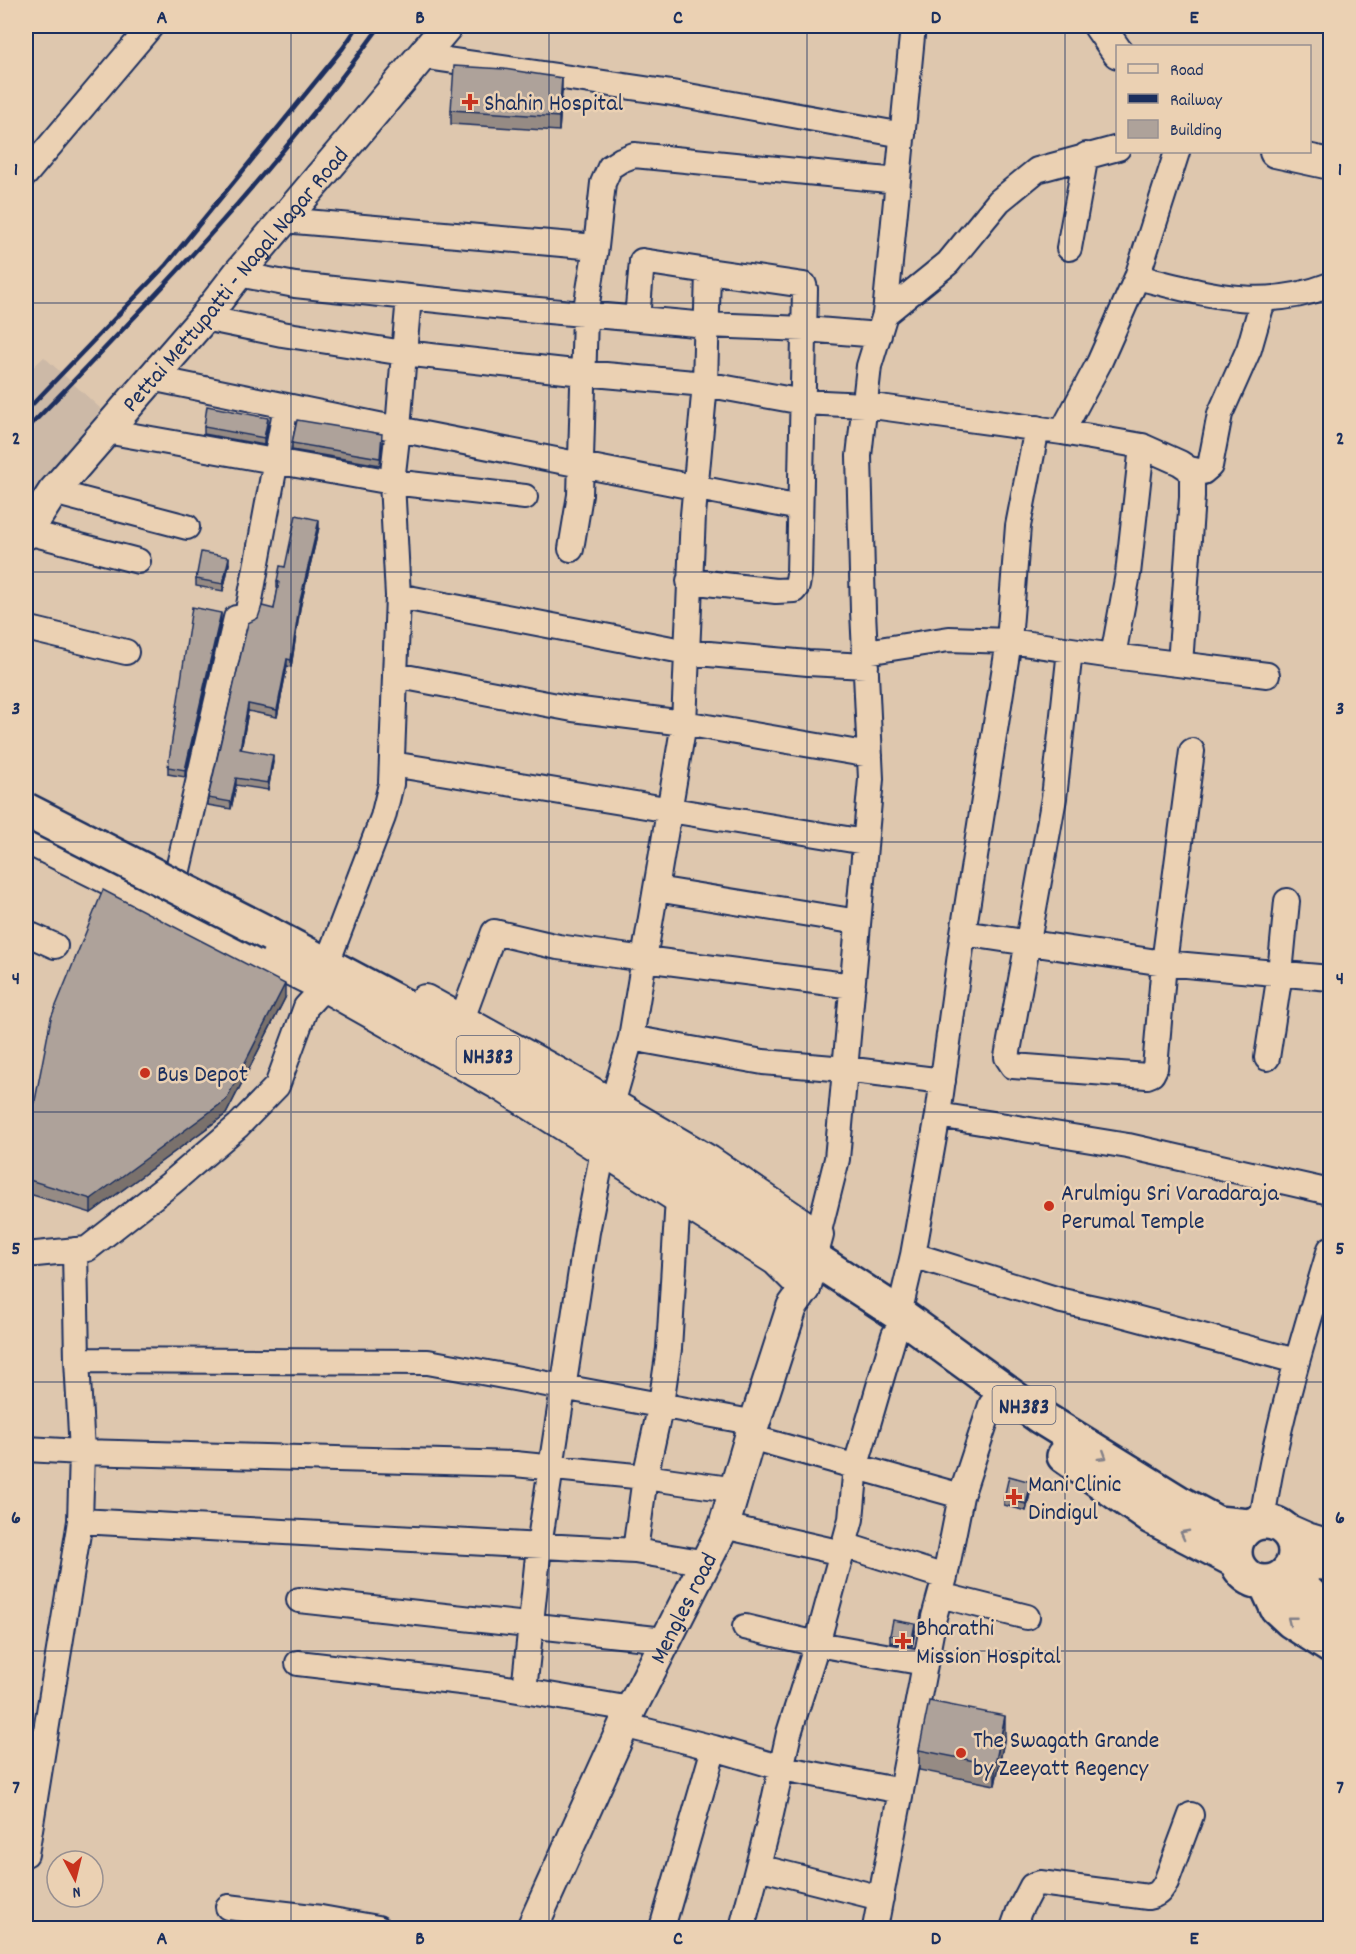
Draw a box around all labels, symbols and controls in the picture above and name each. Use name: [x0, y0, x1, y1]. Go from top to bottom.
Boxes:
text: A: [157, 5, 168, 33]
text: B: [415, 5, 425, 33]
text: C: [673, 5, 683, 33]
text: D: [931, 5, 942, 33]
text: E: [1189, 5, 1199, 33]
legend: [1116, 45, 1311, 153]
text: Road: [1170, 59, 1204, 84]
place label: Shahin Hospital: [484, 88, 623, 122]
text: Railway: [1170, 89, 1223, 114]
marker: Shahin Hospital: [461, 93, 479, 111]
text: Building: [1170, 119, 1222, 144]
street label: Pettai Mettupatti - Nagal Nagar Road: [116, 141, 358, 421]
text: 1: [14, 157, 18, 185]
text: 1: [1338, 157, 1342, 185]
text: 2: [12, 426, 20, 454]
text: 2: [1336, 426, 1344, 454]
text: 3: [12, 696, 20, 724]
text: 3: [1336, 696, 1344, 724]
text: 4: [12, 966, 20, 994]
text: 4: [1336, 966, 1344, 994]
road number: NH383: [456, 1036, 520, 1074]
place label: Bus Depot: [157, 1059, 248, 1093]
marker: Bus Depot: [138, 1066, 152, 1080]
place label: Arulmigu Sri Varadaraja Perumal Temple: [1061, 1178, 1280, 1240]
marker: Arulmigu Sri Varadaraja Perumal Temple: [1042, 1199, 1056, 1213]
text: 5: [11, 1236, 21, 1264]
text: 5: [1335, 1236, 1345, 1264]
road number: NH383: [992, 1386, 1056, 1424]
one-way arrow: [1097, 1448, 1107, 1460]
place label: Mani Clinic Dindigul: [1028, 1469, 1121, 1531]
marker: Mani Clinic Dindigul: [1005, 1488, 1023, 1506]
text: 6: [11, 1505, 21, 1533]
text: 6: [1335, 1505, 1345, 1533]
one-way arrow: [1180, 1530, 1191, 1541]
street label: Mengles road: [643, 1548, 728, 1670]
place label: Bharathi Mission Hospital: [916, 1613, 1061, 1675]
one-way arrow: [1287, 1616, 1298, 1627]
marker: Bharathi Mission Hospital: [894, 1632, 912, 1650]
place label: The Swagath Grande by Zeeyatt Regency: [973, 1725, 1159, 1787]
marker: The Swagath Grande by Zeeyatt Regency: [954, 1746, 968, 1760]
text: 7: [12, 1775, 20, 1803]
text: 7: [1336, 1775, 1344, 1803]
north arrow: [45, 1849, 105, 1909]
text: N: [71, 1880, 82, 1903]
text: A: [157, 1926, 168, 1954]
text: B: [415, 1926, 425, 1954]
text: C: [673, 1926, 683, 1954]
text: D: [931, 1926, 942, 1954]
text: E: [1189, 1926, 1199, 1954]

